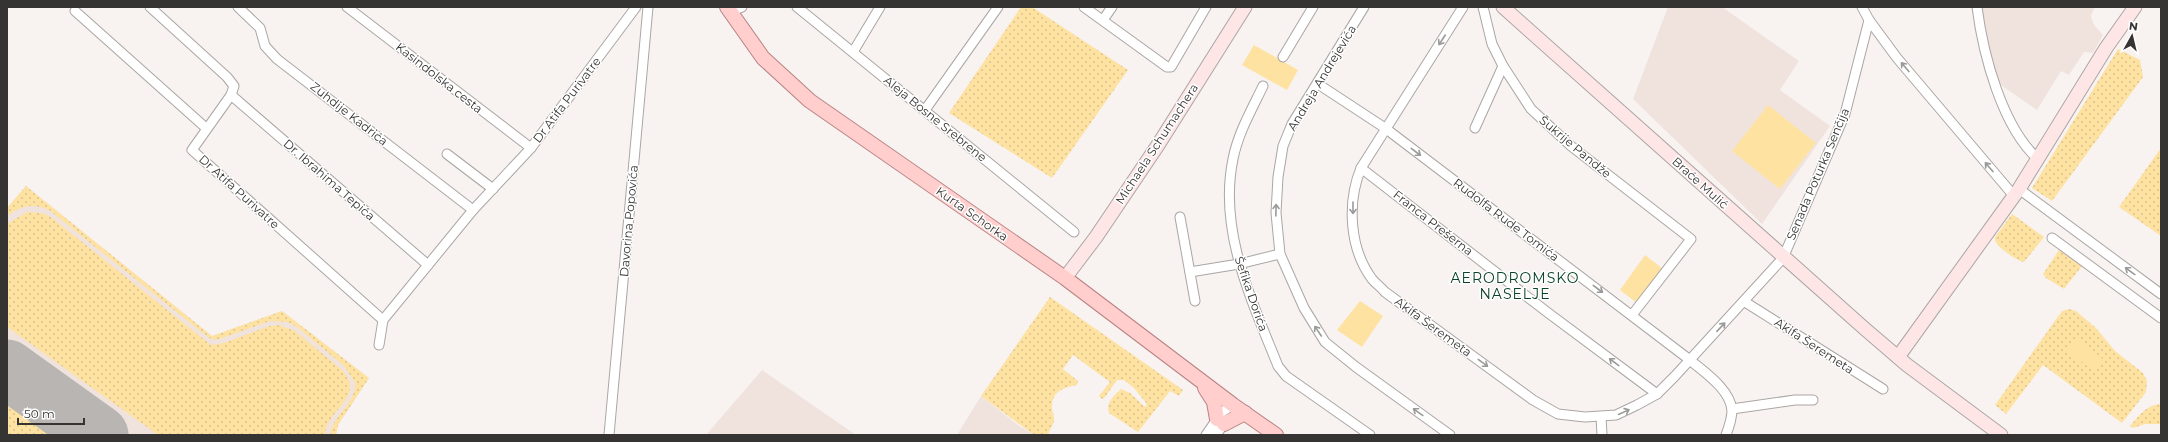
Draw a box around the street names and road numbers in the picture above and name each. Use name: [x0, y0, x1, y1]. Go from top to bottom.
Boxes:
street label: Andreja Andrejevića: [1284, 22, 1359, 133]
street label: Kasindolska cesta: [393, 39, 486, 116]
street label: Dr Atifa Purivatre: [529, 54, 604, 146]
street label: Aleja Bosne Srebrene: [881, 72, 990, 165]
street label: Zuhdije Kadrića: [308, 79, 391, 149]
street label: Michaela Schumachera: [1112, 81, 1201, 207]
street label: Senada Poturka Senčija: [1783, 105, 1852, 242]
street label: Šukrije Pandže: [1536, 112, 1614, 181]
street label: Dr. Ibrahima Tepića: [280, 136, 378, 223]
street label: Dr Atifa Purivatre: [196, 151, 283, 232]
street label: Braće Mulić: [1669, 154, 1732, 212]
street label: Davorina Popovića: [616, 164, 641, 277]
street label: Rudolfa Rude Tomića: [1450, 175, 1562, 264]
street label: Kurta Schorka: [933, 183, 1011, 244]
street label: Franca Prešerna: [1390, 187, 1476, 258]
street label: Šefika Dorića: [1232, 254, 1271, 333]
street label: Akifa Šeremeta: [1392, 294, 1475, 360]
street label: Akifa Šeremeta: [1772, 314, 1857, 377]

